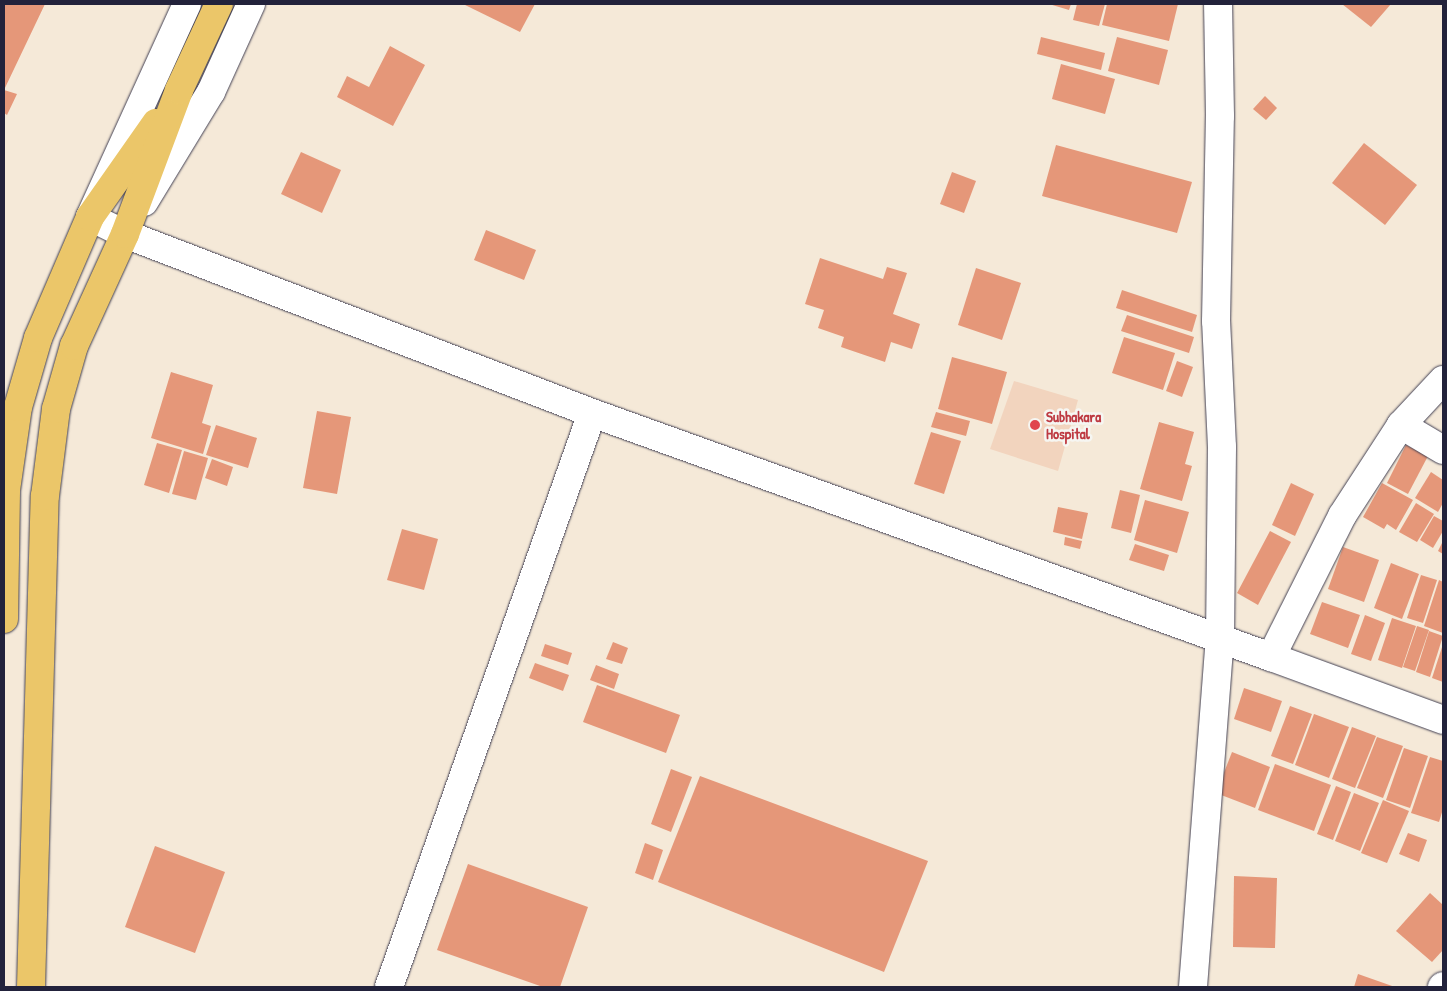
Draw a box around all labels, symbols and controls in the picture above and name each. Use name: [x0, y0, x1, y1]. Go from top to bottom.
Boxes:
place label: Subhakara Hospital: [1046, 407, 1101, 442]
marker: Subhakara Hospital: [1028, 418, 1042, 432]

